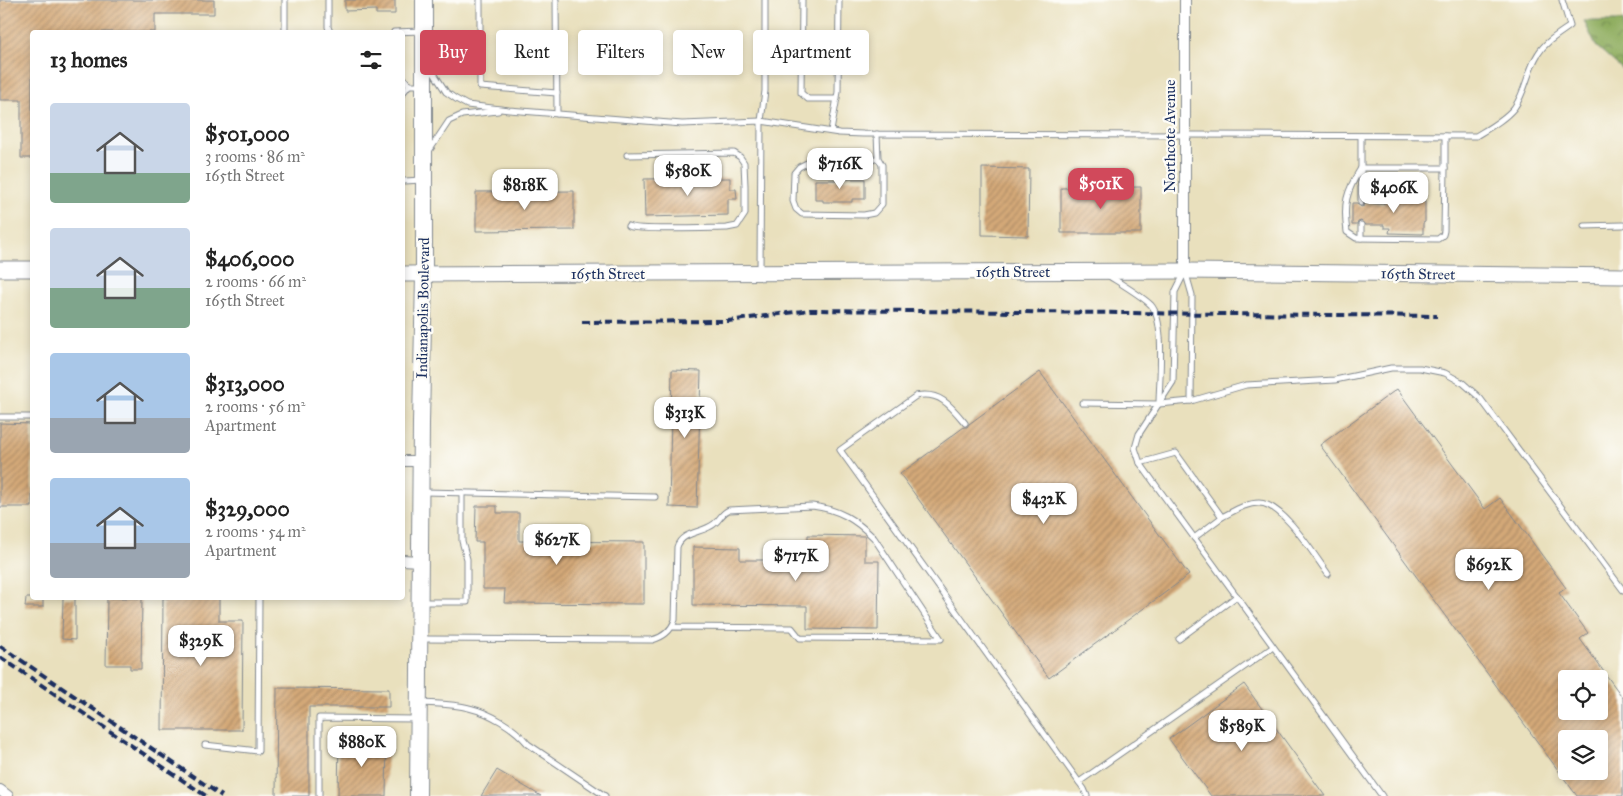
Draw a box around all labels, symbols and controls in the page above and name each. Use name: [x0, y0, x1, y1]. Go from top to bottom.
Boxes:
chip: Buy: [420, 30, 486, 75]
chip: Rent: [496, 30, 568, 75]
chip: Filters: [578, 30, 663, 75]
chip: New: [673, 30, 743, 75]
chip: Apartment: [753, 30, 869, 75]
icon: filters: [357, 46, 385, 74]
text: 13 homes: [50, 47, 127, 73]
street label: Northcote Avenue: [1161, 79, 1179, 193]
text: $501,000: [205, 121, 290, 147]
icon: home: [90, 123, 150, 183]
text: 3 rooms · 86 m²: [205, 147, 305, 166]
pin: $716K: [805, 148, 875, 190]
pin: $580K: [653, 154, 723, 197]
text: $716K: [818, 154, 862, 173]
text: $580K: [665, 161, 711, 180]
text: 165th Street: [205, 166, 285, 185]
pin: $818K: [490, 168, 560, 211]
pin: $501K: [1066, 168, 1136, 210]
pin: $406K: [1359, 172, 1429, 214]
text: $501K: [1079, 174, 1123, 193]
text: $818K: [503, 175, 547, 194]
text: $406K: [1370, 178, 1418, 197]
street label: Indianapolis Boulevard: [413, 237, 433, 379]
text: $406,000: [205, 246, 294, 272]
icon: home: [90, 248, 150, 308]
street label: 165th Street: [976, 263, 1051, 281]
street label: 165th Street: [1381, 264, 1456, 284]
street label: 165th Street: [571, 265, 646, 283]
text: 2 rooms · 66 m²: [205, 272, 306, 291]
text: 165th Street: [205, 291, 285, 310]
text: $313,000: [205, 371, 285, 397]
icon: home: [90, 373, 150, 433]
pin: $313K: [650, 396, 720, 439]
text: 2 rooms · 56 m²: [205, 397, 305, 416]
text: $313K: [665, 403, 705, 422]
text: Apartment: [205, 416, 277, 435]
pin: $432K: [1009, 482, 1079, 525]
text: $432K: [1022, 489, 1066, 508]
text: $329,000: [205, 496, 290, 522]
icon: home: [90, 498, 150, 558]
text: 2 rooms · 54 m²: [205, 522, 306, 541]
pin: $627K: [522, 524, 592, 566]
text: $627K: [534, 530, 580, 549]
pin: $717K: [761, 540, 831, 582]
text: Apartment: [205, 541, 277, 560]
text: $717K: [774, 546, 818, 565]
pin: $692K: [1454, 548, 1524, 591]
text: $692K: [1466, 555, 1512, 574]
pin: $329K: [166, 624, 236, 667]
text: $329K: [179, 631, 223, 650]
map controls: [1558, 670, 1608, 780]
button: locate: [1558, 670, 1608, 720]
pin: $589K: [1207, 710, 1277, 752]
text: $589K: [1219, 716, 1265, 735]
pin: $880K: [327, 726, 397, 768]
button: layers: [1558, 730, 1608, 780]
text: $880K: [338, 732, 386, 751]

